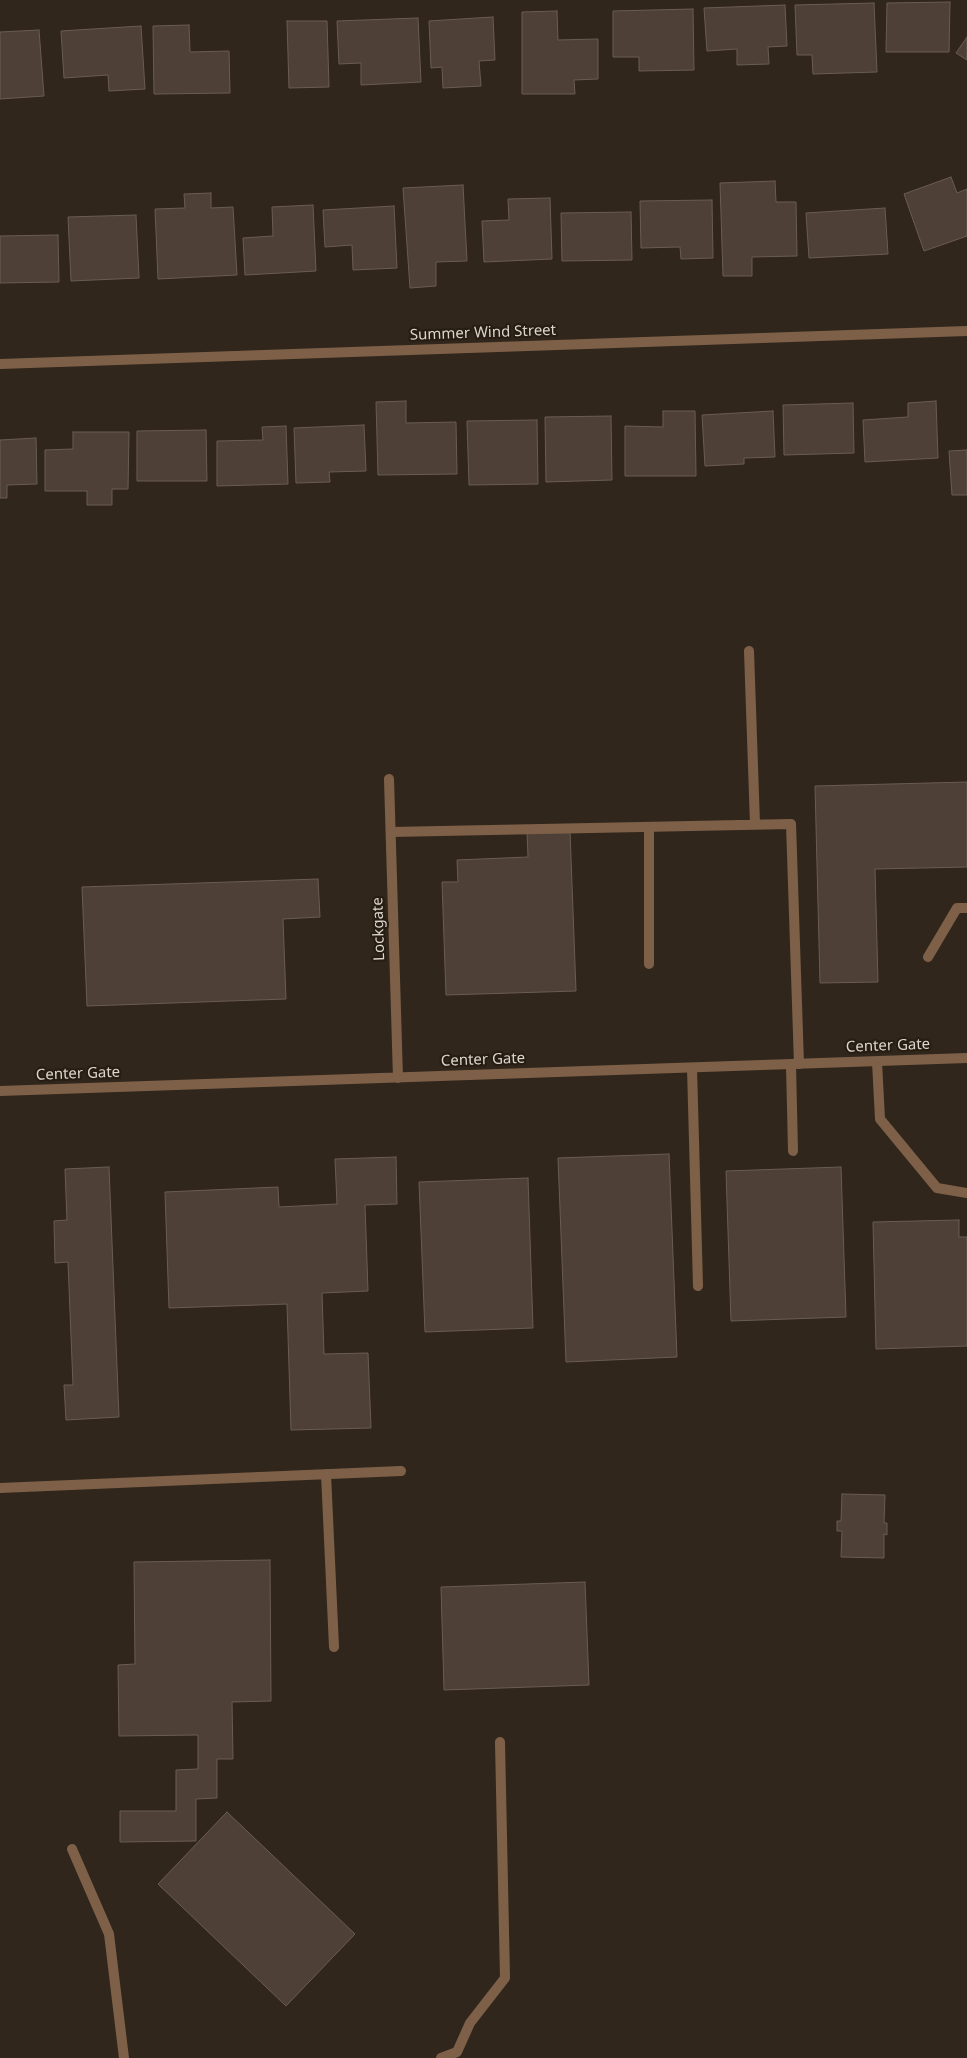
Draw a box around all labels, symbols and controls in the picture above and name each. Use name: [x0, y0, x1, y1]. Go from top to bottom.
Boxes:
street label: Summer Wind Street: [410, 321, 556, 345]
street label: Lockgate: [369, 897, 389, 961]
street label: Center Gate: [846, 1036, 930, 1056]
street label: Center Gate: [441, 1050, 525, 1070]
street label: Center Gate: [36, 1064, 120, 1084]

